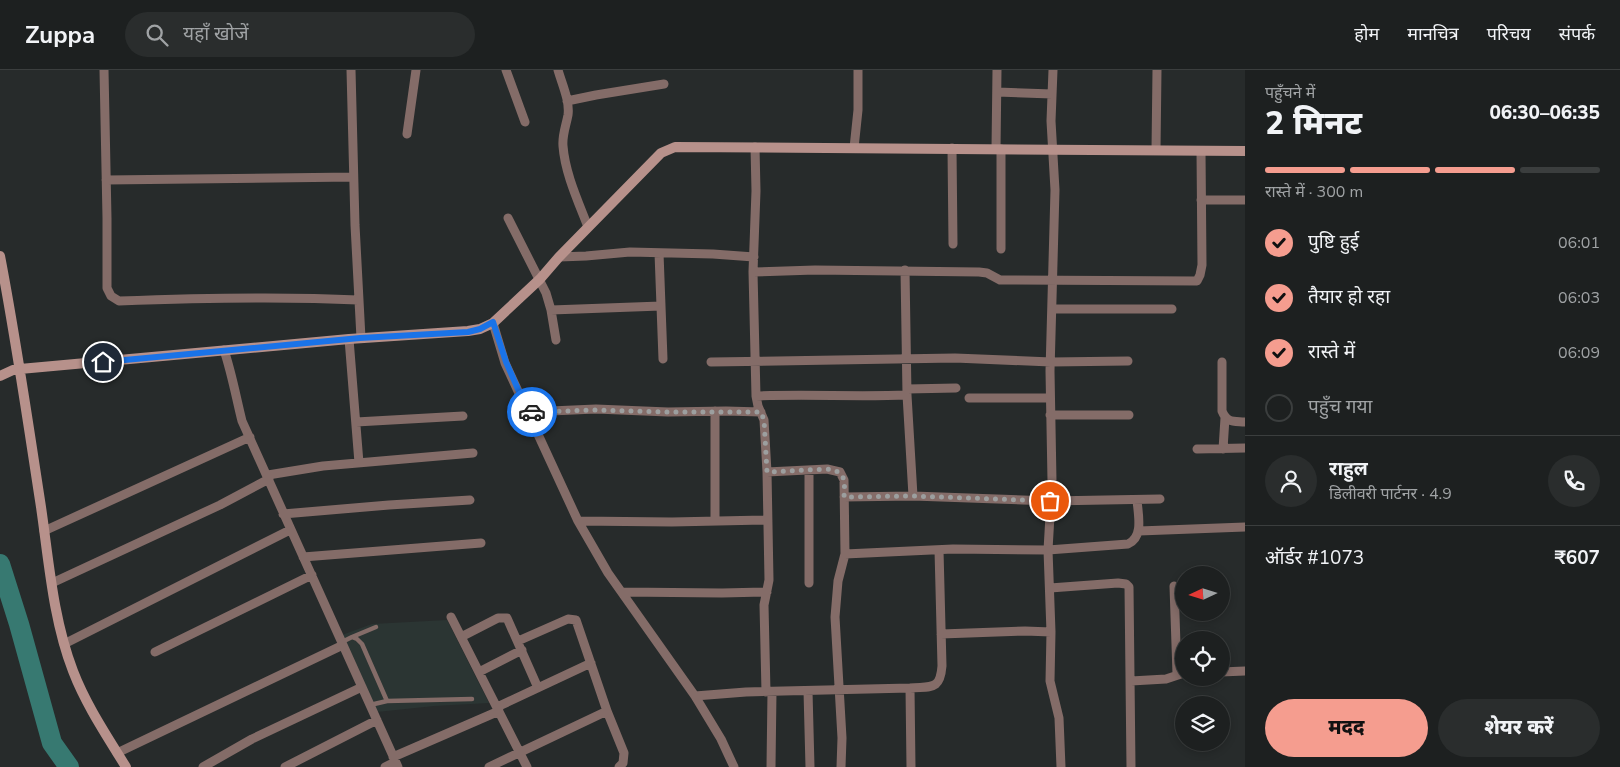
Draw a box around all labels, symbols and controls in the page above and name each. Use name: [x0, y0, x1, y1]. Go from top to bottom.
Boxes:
search box: [125, 12, 475, 57]
text: Zuppa: [25, 19, 95, 51]
icon: search: [143, 21, 171, 49]
text: यहाँ खोजें: [183, 21, 249, 47]
text: होम: [1354, 22, 1379, 46]
text: मानचित्र: [1407, 22, 1459, 46]
text: परिचय: [1487, 22, 1531, 46]
text: संपर्क: [1559, 22, 1595, 46]
text: पहुँचने में: [1265, 82, 1315, 104]
text: 06:30–06:35: [1489, 100, 1600, 126]
text: 2 मिनट: [1265, 102, 1362, 145]
text: रास्ते में · 300 m: [1265, 181, 1363, 203]
icon: check: [1265, 229, 1293, 257]
text: पुष्टि हुई: [1308, 229, 1359, 255]
text: 06:01: [1558, 232, 1600, 254]
icon: check: [1265, 284, 1293, 312]
text: तैयार हो रहा: [1308, 284, 1390, 310]
text: 06:03: [1558, 287, 1600, 309]
icon: check: [1265, 339, 1293, 367]
text: रास्ते में: [1308, 339, 1355, 365]
pin: [82, 341, 124, 383]
text: 06:09: [1558, 342, 1600, 364]
icon: home: [89, 348, 117, 376]
courier: [507, 387, 557, 437]
text: पहुँच गया: [1308, 394, 1372, 420]
icon: car: [518, 398, 546, 426]
button: person: [1265, 455, 1317, 507]
button: phone: [1548, 455, 1600, 507]
text: राहुल: [1329, 456, 1368, 482]
pin: [1029, 480, 1071, 522]
text: डिलीवरी पार्टनर · 4.9: [1329, 483, 1452, 505]
icon: bag: [1036, 487, 1064, 515]
text: ऑर्डर #1073: [1265, 545, 1364, 571]
text: ₹607: [1554, 545, 1600, 571]
north arrow: [1175, 566, 1230, 621]
map controls: [1175, 566, 1230, 751]
button: locate: [1175, 631, 1230, 686]
button: layers: [1175, 696, 1230, 751]
button: मदद: [1265, 699, 1428, 757]
button: शेयर करें: [1438, 699, 1600, 757]

